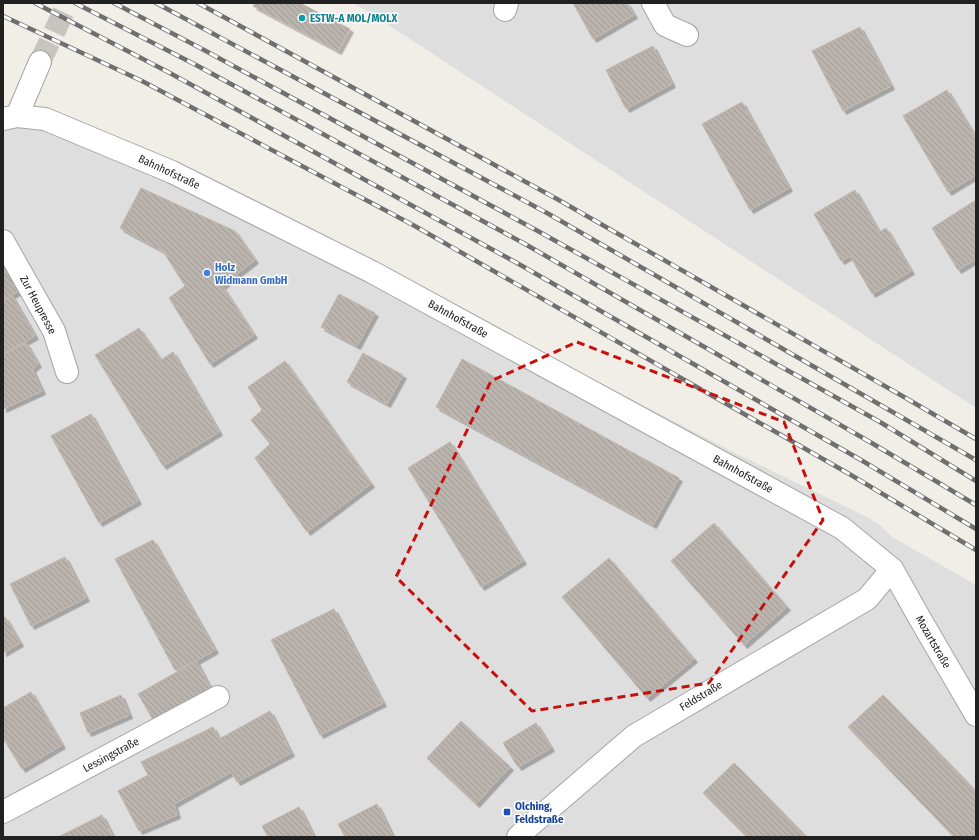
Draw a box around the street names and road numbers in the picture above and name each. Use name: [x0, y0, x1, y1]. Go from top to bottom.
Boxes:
street label: Bahnhofstraße: [136, 152, 202, 192]
street label: Zur Heupresse: [17, 273, 59, 337]
street label: Bahnhofstraße: [426, 297, 490, 341]
street label: Bahnhofstraße: [711, 452, 775, 496]
street label: Mozartstraße: [913, 613, 953, 671]
street label: Feldstraße: [677, 678, 725, 714]
street label: Lessingstraße: [81, 735, 141, 775]

